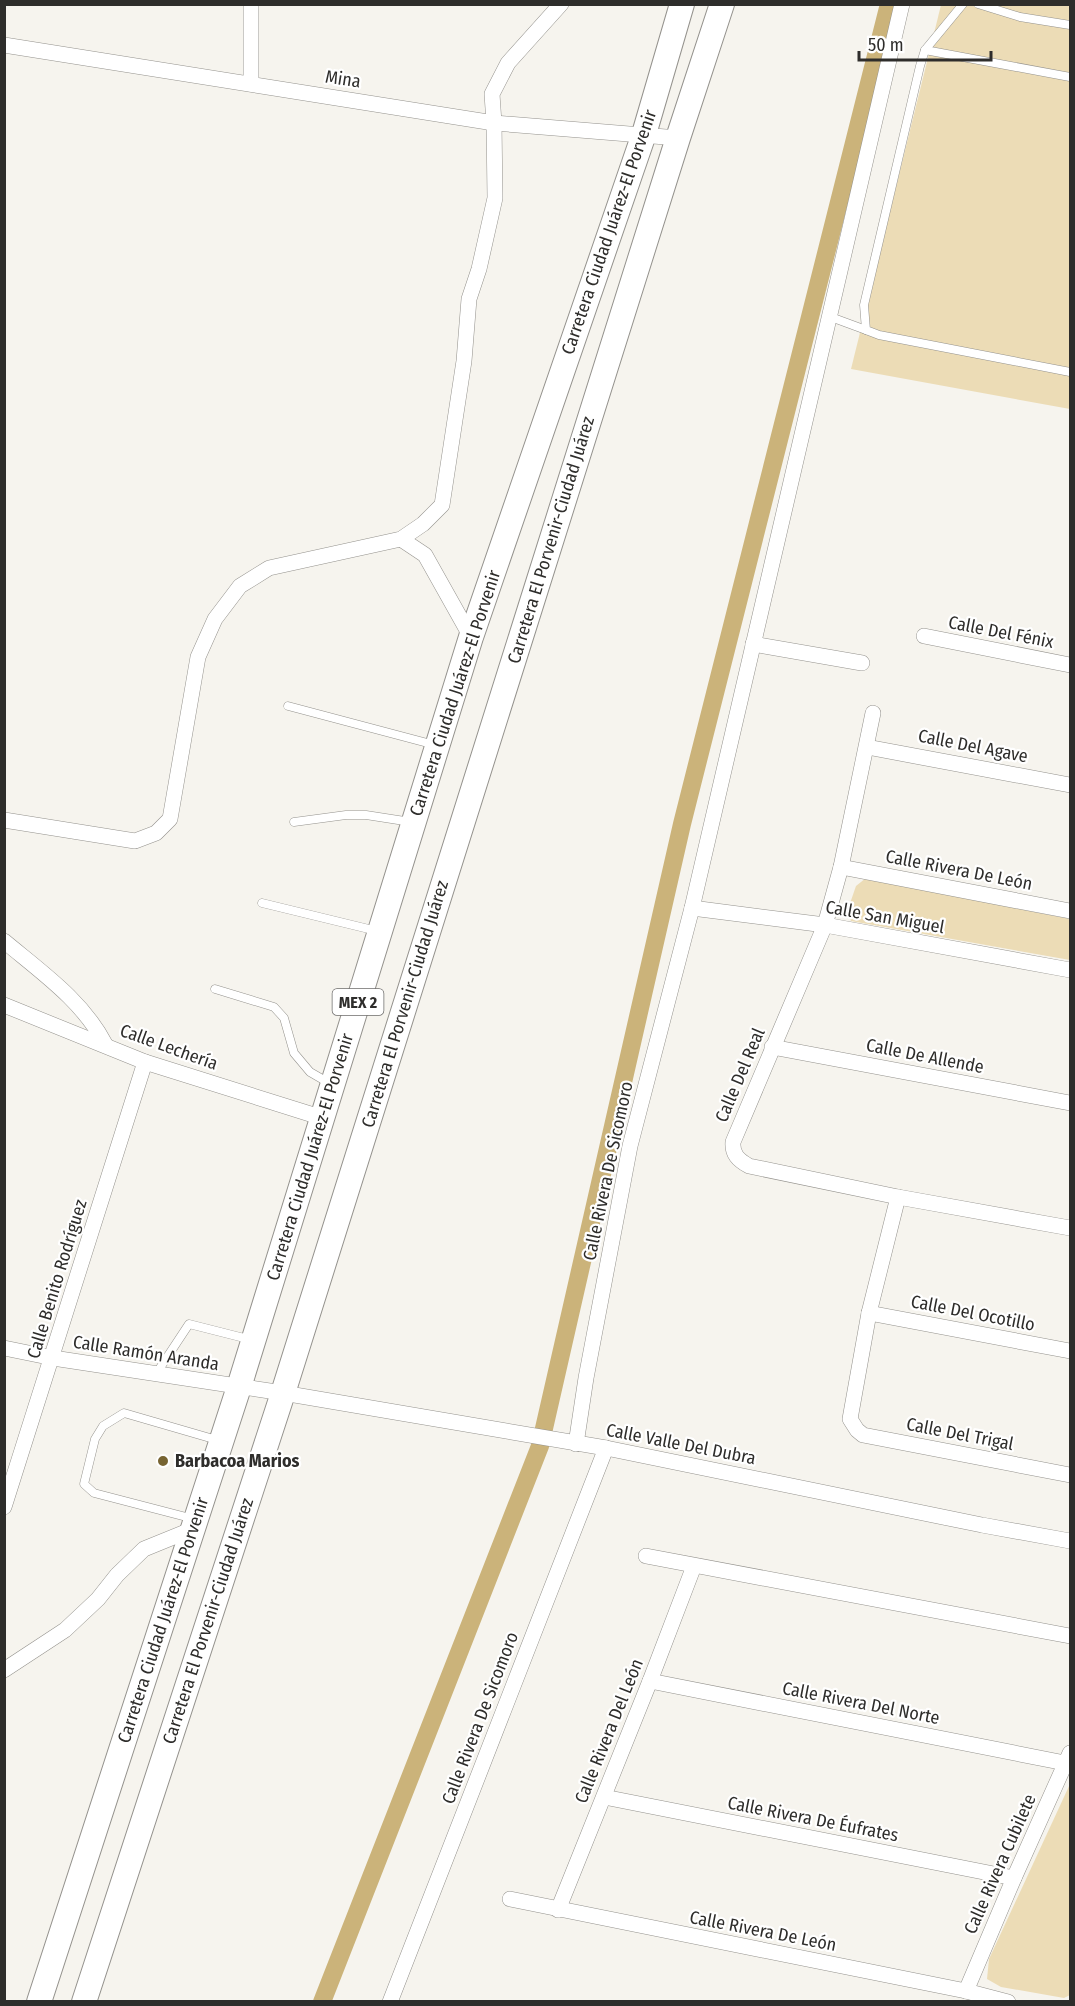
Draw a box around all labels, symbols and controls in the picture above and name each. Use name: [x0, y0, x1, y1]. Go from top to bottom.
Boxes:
scale bar: [859, 24, 991, 62]
text: 50 m: [868, 34, 904, 56]
street label: Mina: [324, 65, 362, 93]
street label: Carretera Ciudad Juárez-El Porvenir: [557, 106, 662, 357]
street label: Carretera El Porvenir-Ciudad Juárez: [503, 414, 599, 666]
street label: Carretera Ciudad Juárez-El Porvenir: [405, 567, 505, 819]
street label: Calle Del Fénix: [947, 611, 1055, 653]
street label: Calle Del Agave: [916, 725, 1030, 767]
street label: Calle Rivera De León: [884, 845, 1034, 895]
street label: Carretera El Porvenir-Ciudad Juárez: [357, 878, 453, 1130]
street label: Calle San Miguel: [824, 896, 946, 938]
road number: MEX 2: [332, 989, 384, 1015]
street label: Calle Lechería: [117, 1019, 221, 1075]
street label: Calle Del Real: [710, 1024, 770, 1125]
street label: Carretera Ciudad Juárez-El Porvenir: [262, 1030, 358, 1283]
street label: Calle De Allende: [864, 1034, 986, 1078]
street label: Calle Rivera De Sicomoro: [578, 1079, 638, 1263]
street label: Calle Benito Rodríguez: [22, 1197, 92, 1361]
street label: Calle Del Ocotillo: [909, 1290, 1037, 1336]
street label: Calle Ramón Aranda: [71, 1331, 221, 1375]
street label: Calle Del Trigal: [905, 1413, 1016, 1455]
street label: Calle Valle Del Dubra: [604, 1419, 758, 1469]
place label: Barbacoa Marios: [175, 1450, 300, 1472]
marker: Barbacoa Marios: [156, 1454, 170, 1468]
street label: Carretera Ciudad Juárez-El Porvenir: [113, 1494, 213, 1746]
street label: Carretera El Porvenir-Ciudad Juárez: [158, 1495, 258, 1747]
street label: Calle Rivera De Sicomoro: [437, 1629, 523, 1807]
street label: Calle Rivera Del León: [570, 1656, 648, 1806]
street label: Calle Rivera Del Norte: [781, 1677, 942, 1729]
street label: Calle Rivera De Éufrates: [726, 1791, 901, 1846]
street label: Calle Rivera Cubilete: [959, 1791, 1041, 1937]
street label: Calle Rivera De León: [688, 1906, 838, 1956]

